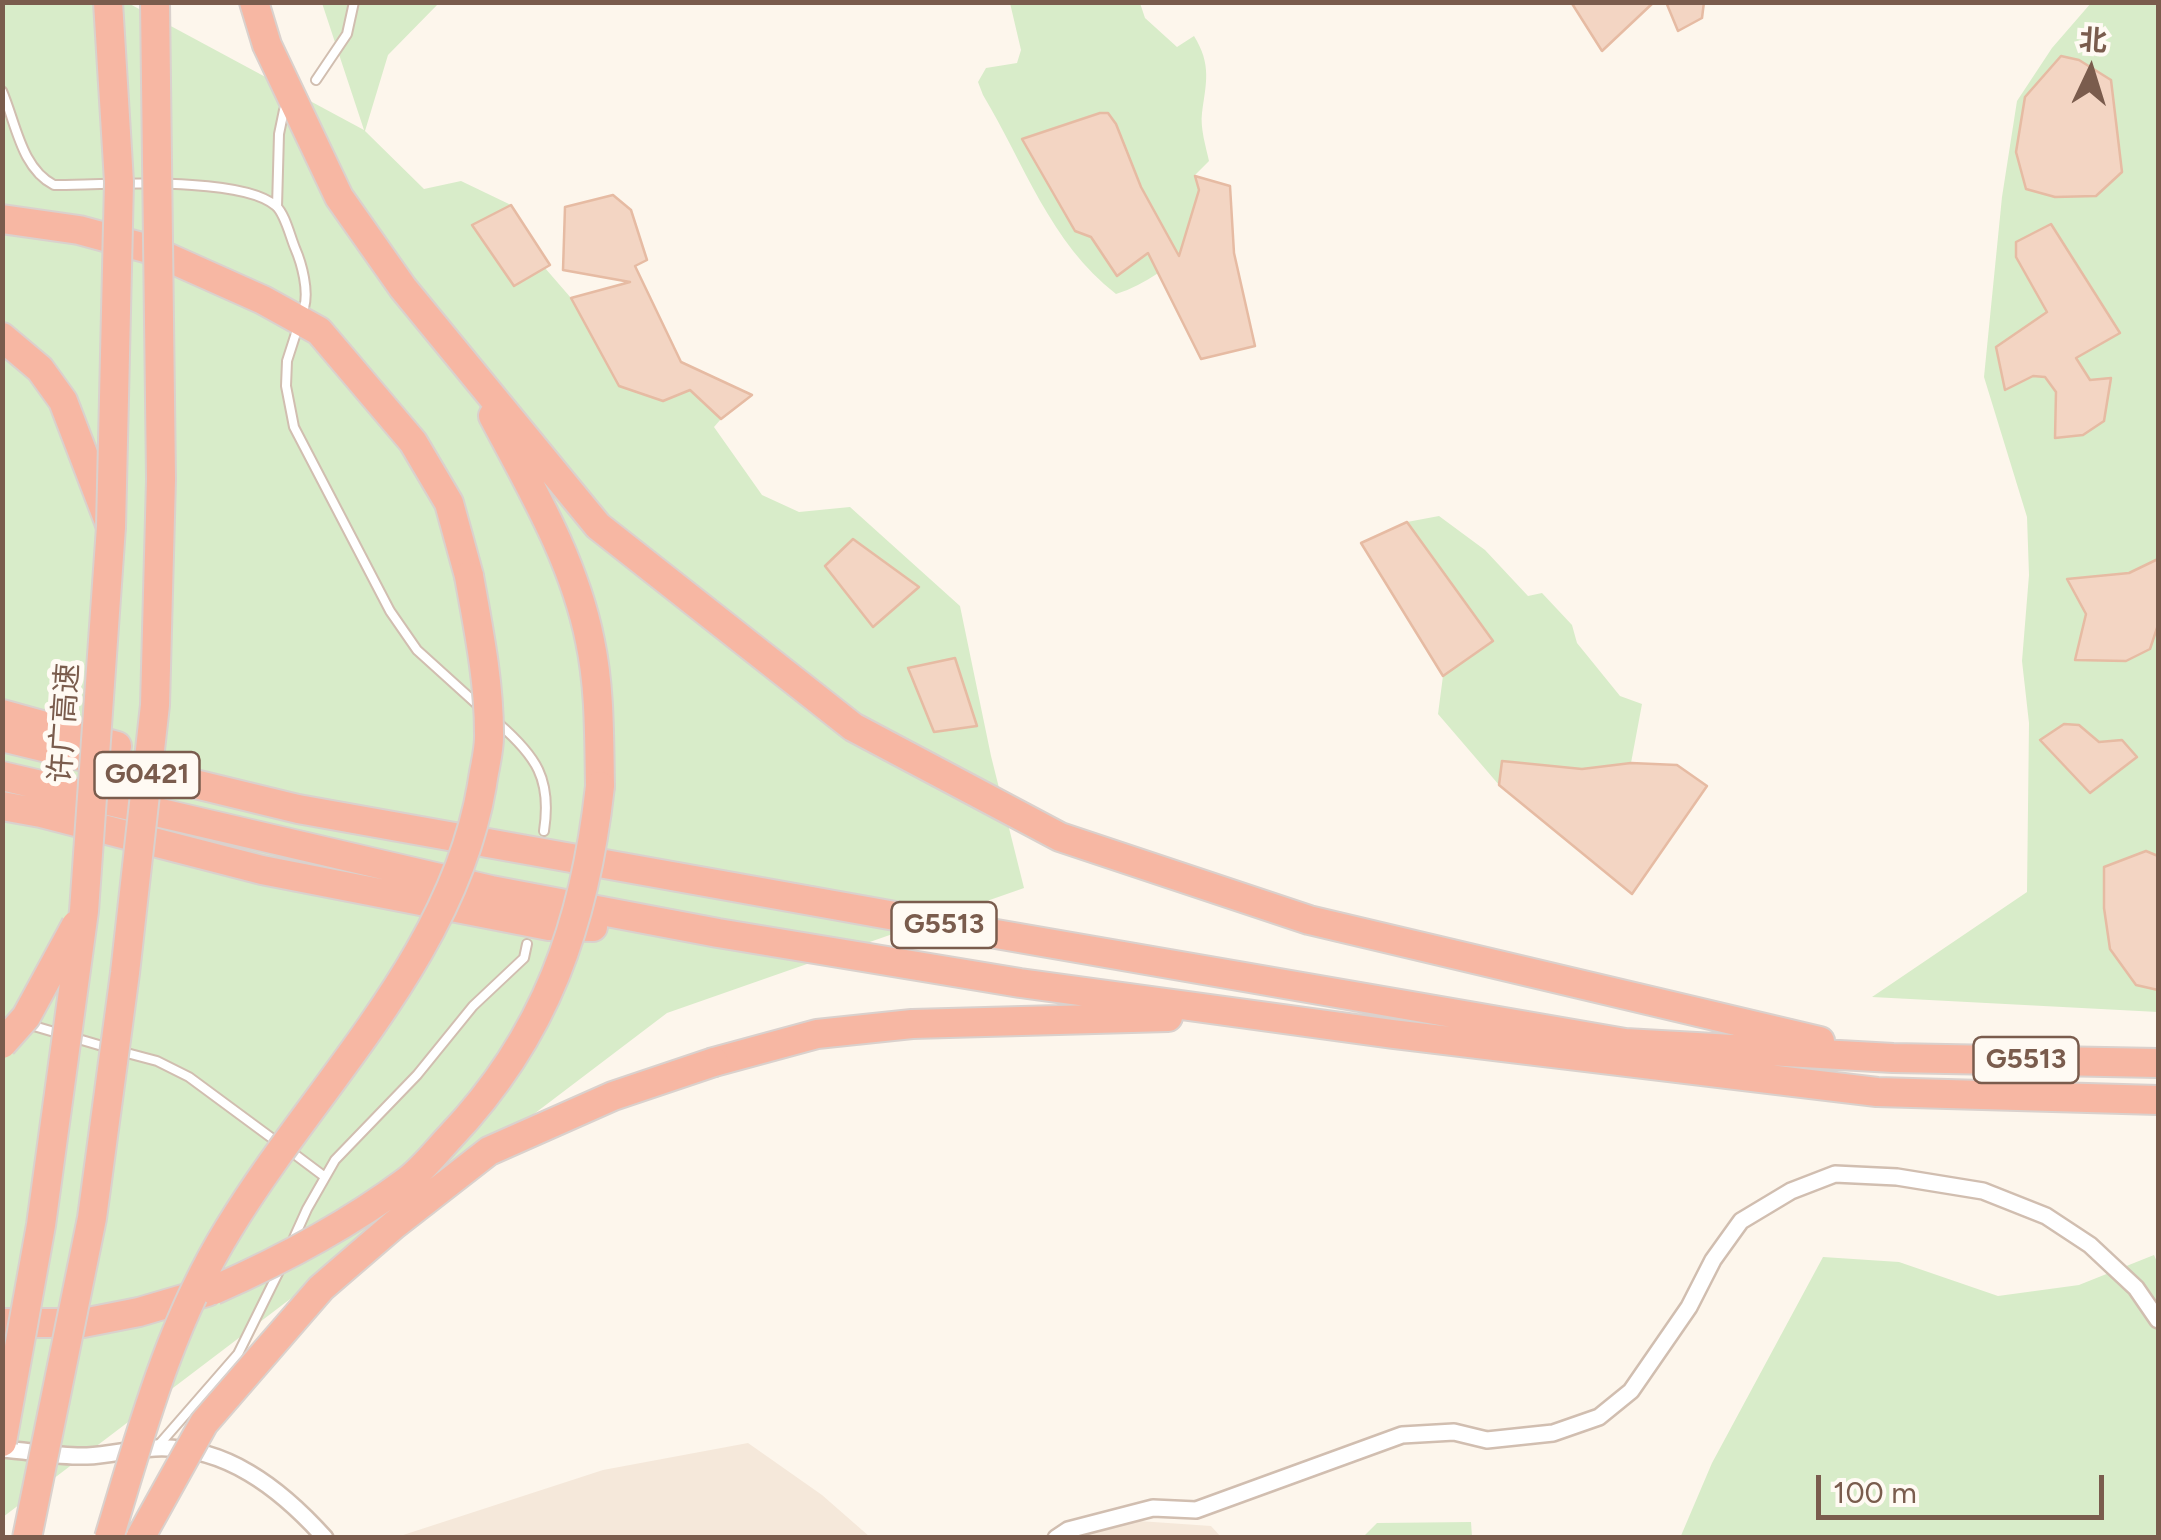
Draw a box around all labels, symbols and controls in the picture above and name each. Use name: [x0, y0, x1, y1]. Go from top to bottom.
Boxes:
north arrow: [2041, 20, 2141, 120]
text: 北: [2078, 22, 2108, 58]
street label: 许广高速: [43, 662, 87, 784]
road number: G0421: [94, 752, 200, 798]
road number: G5513: [892, 902, 996, 948]
road number: G5513: [1974, 1037, 2078, 1083]
scale bar: [1821, 1455, 2108, 1517]
text: 100 m: [1833, 1474, 1917, 1511]

